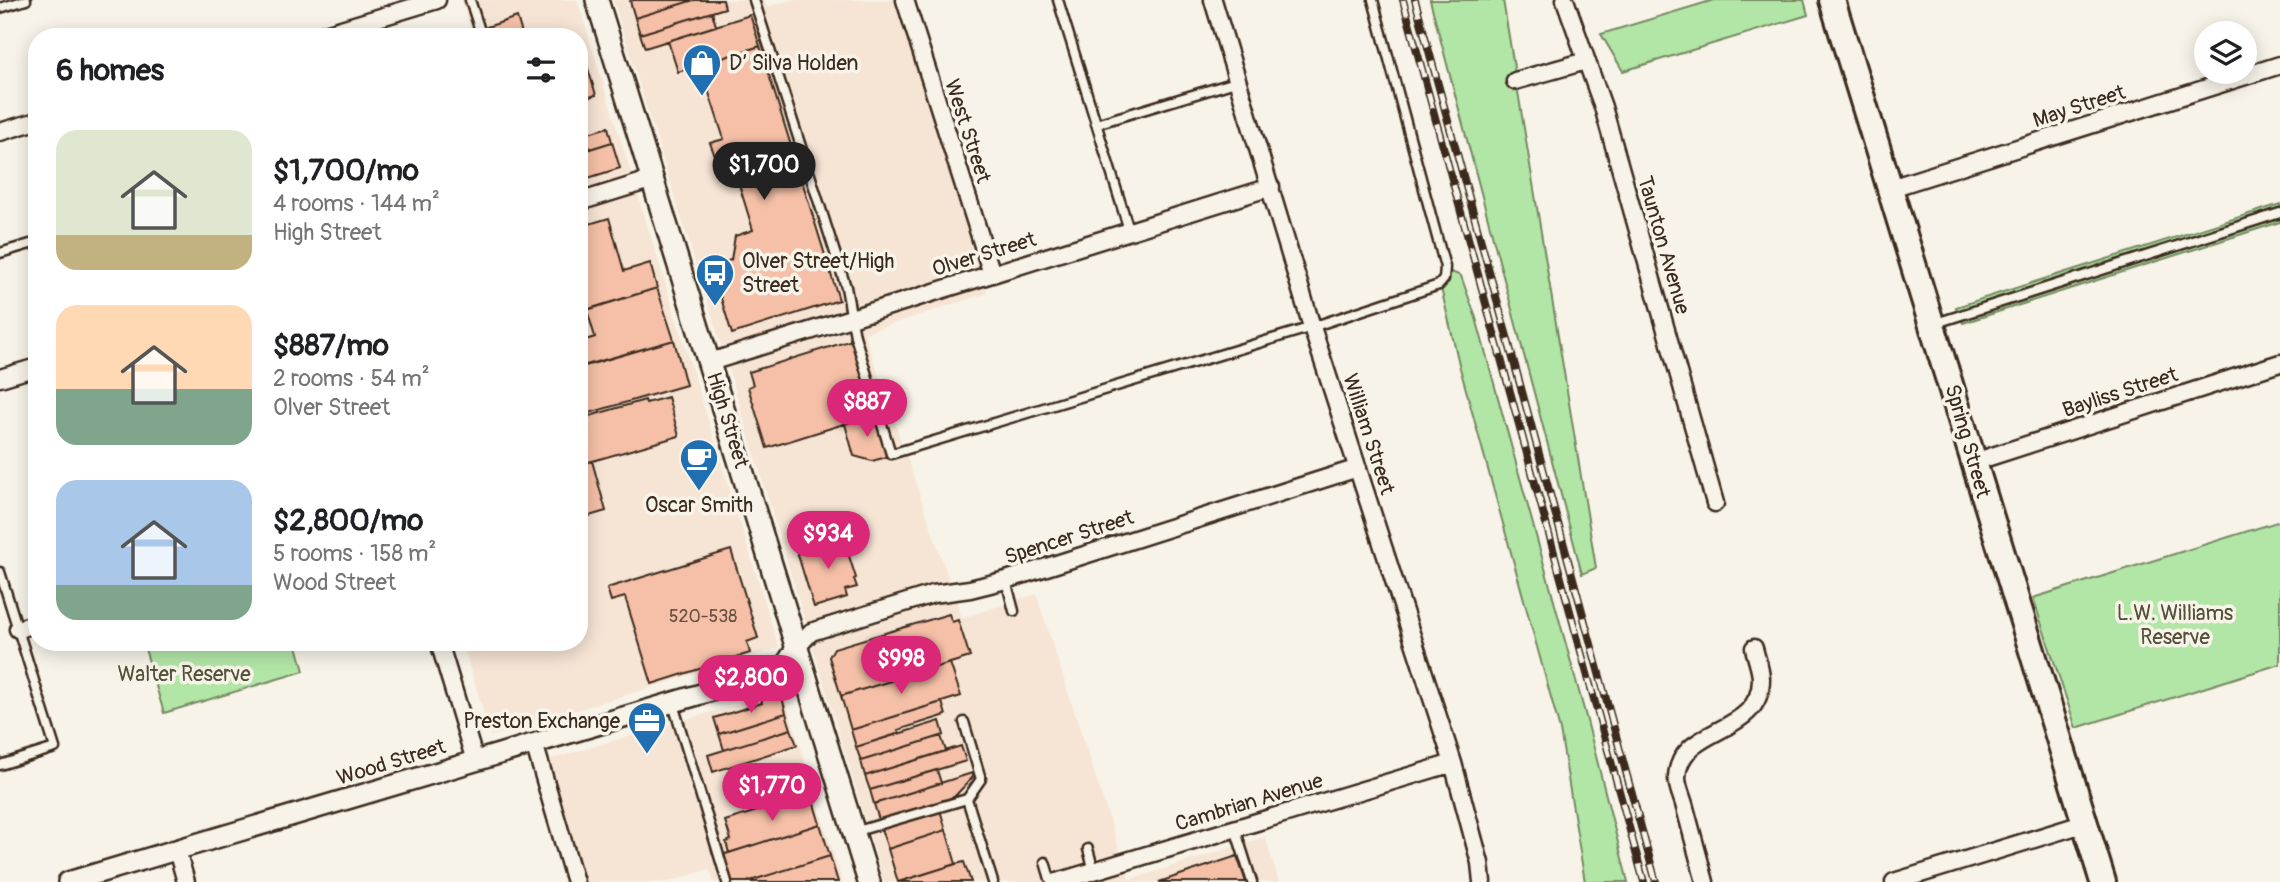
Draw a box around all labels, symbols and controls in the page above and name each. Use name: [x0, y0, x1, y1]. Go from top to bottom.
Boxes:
map controls: [2194, 21, 2257, 84]
button: layers: [2194, 21, 2257, 84]
shop icon: D’ Silva Holden: [681, 42, 723, 97]
place label: D’ Silva Holden: [729, 50, 858, 77]
icon: filters: [522, 51, 560, 89]
text: 6 homes: [56, 52, 164, 89]
street label: West Street: [938, 76, 997, 187]
street label: May Street: [2030, 79, 2129, 134]
pin: $1,700: [707, 142, 821, 202]
text: $1,700: [729, 150, 799, 179]
text: $1,700/mo: [273, 152, 419, 189]
icon: home: [112, 158, 196, 242]
street label: Taunton Avenue: [1631, 173, 1696, 318]
text: 4 rooms · 144 m²: [273, 189, 440, 218]
text: High Street: [273, 218, 382, 247]
street label: Olver Street: [929, 226, 1040, 283]
place label: Olver Street/High Street: [742, 248, 894, 299]
bus stop icon: Olver Street/High Street: [694, 252, 736, 307]
text: $887/mo: [273, 327, 389, 364]
icon: home: [112, 333, 196, 417]
street label: Bayliss Street: [2059, 361, 2182, 424]
text: 2 rooms · 54 m²: [273, 364, 430, 393]
street label: High Street: [700, 369, 755, 472]
street label: William Street: [1336, 370, 1401, 498]
pin: $887: [826, 380, 908, 439]
street label: Spring Street: [1938, 381, 1997, 502]
text: $887: [843, 387, 891, 416]
text: Olver Street: [273, 393, 390, 422]
cafe icon: Oscar Smith: [678, 437, 720, 492]
place label: Oscar Smith: [645, 492, 753, 519]
text: $2,800/mo: [273, 502, 423, 539]
street label: Spencer Street: [1001, 504, 1138, 571]
icon: home: [112, 508, 196, 592]
pin: $934: [787, 512, 869, 571]
text: $934: [803, 519, 853, 548]
text: 5 rooms · 158 m²: [273, 539, 436, 568]
text: Wood Street: [273, 568, 396, 597]
park label: L.W. Williams Reserve: [2117, 600, 2234, 651]
house number: 520-538: [669, 605, 737, 628]
pin: $998: [860, 636, 942, 696]
text: $998: [877, 644, 925, 673]
pin: $2,800: [694, 656, 808, 715]
park label: Walter Reserve: [117, 661, 251, 688]
text: $2,800: [714, 663, 788, 692]
office icon: Preston Exchange: [626, 700, 668, 755]
place label: Preston Exchange: [463, 708, 621, 735]
street label: Wood Street: [333, 733, 449, 792]
pin: $1,770: [715, 764, 829, 823]
street label: Cambrian Avenue: [1172, 767, 1327, 838]
text: $1,770: [738, 771, 806, 800]

